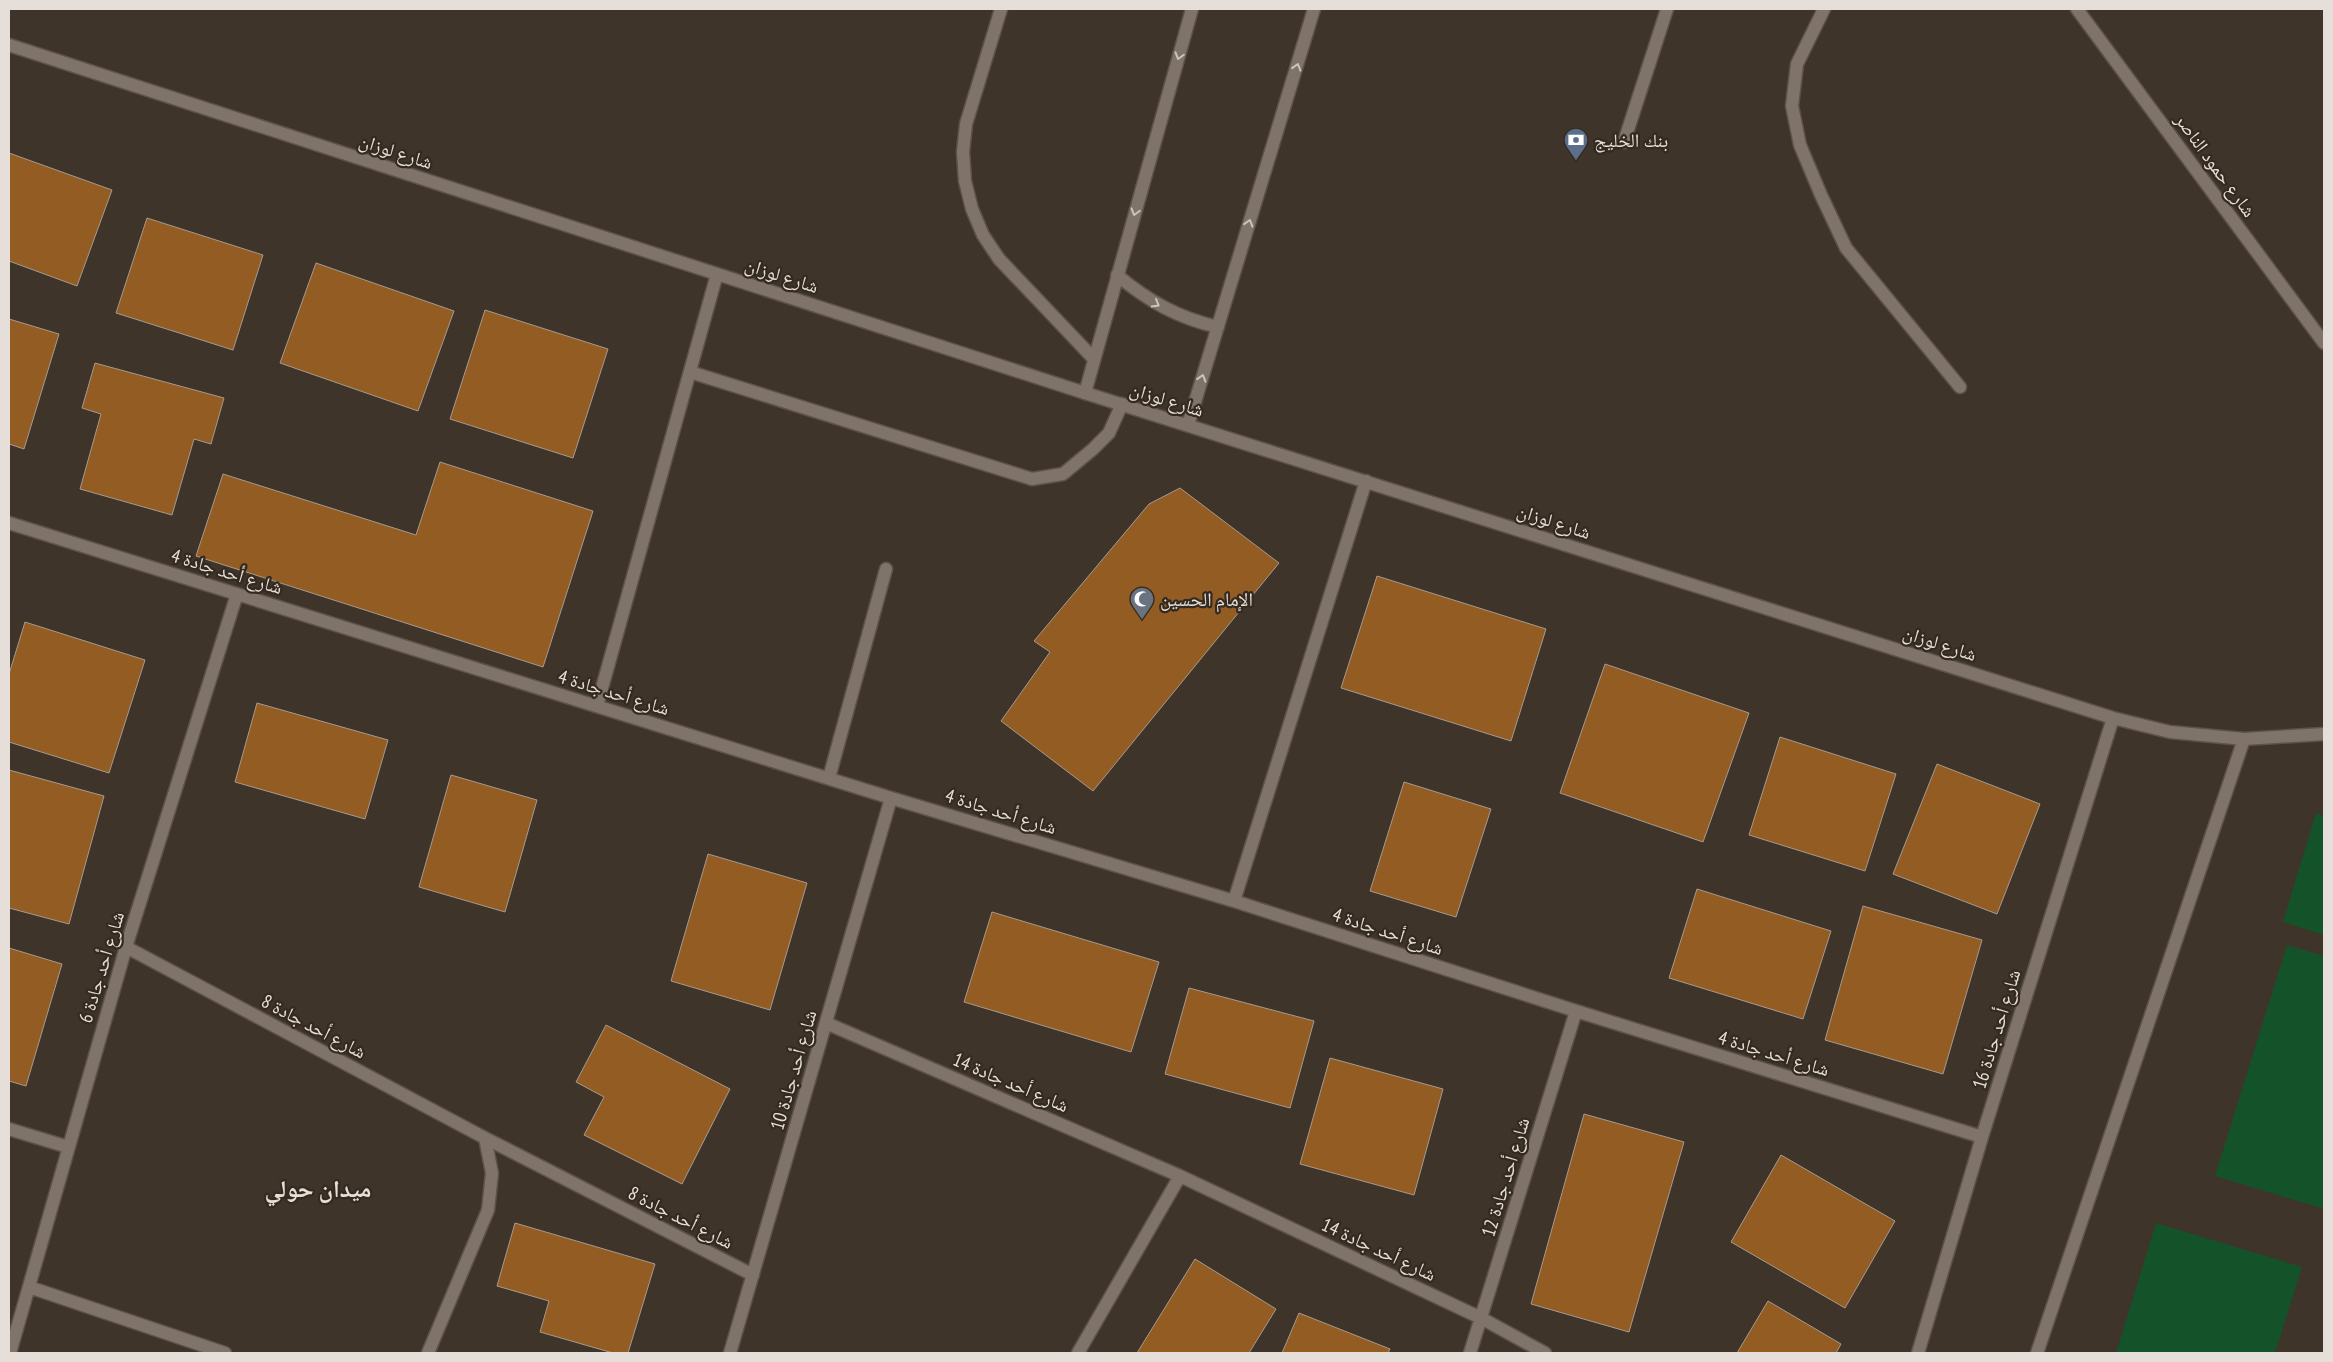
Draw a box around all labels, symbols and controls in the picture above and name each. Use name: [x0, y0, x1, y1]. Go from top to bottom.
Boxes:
one-way arrow: [1174, 51, 1184, 59]
one-way arrow: [1291, 64, 1301, 72]
street label: شارع حمود الناصر: [2170, 108, 2262, 222]
bank icon: بنك الخليج: [1563, 127, 1589, 161]
street label: شارع لوزان: [356, 128, 436, 174]
place label: بنك الخليج: [1594, 128, 1668, 153]
one-way arrow: [1130, 208, 1141, 217]
one-way arrow: [1244, 219, 1254, 227]
street label: شارع لوزان: [742, 252, 822, 298]
one-way arrow: [1151, 298, 1160, 308]
one-way arrow: [1197, 375, 1207, 383]
street label: شارع لوزان: [1127, 376, 1207, 422]
street label: شارع لوزان: [1514, 498, 1594, 544]
street label: شارع أحد جادة 4: [169, 543, 285, 599]
mosque icon: الإمام الحسين: [1129, 586, 1155, 620]
place label: الإمام الحسين: [1160, 587, 1253, 613]
street label: شارع لوزان: [1900, 620, 1980, 666]
street label: شارع أحد جادة 4: [556, 664, 672, 720]
street label: شارع أحد جادة 4: [943, 783, 1059, 839]
street label: شارع أحد جادة 4: [1330, 902, 1446, 960]
street label: شارع أحد جادة 6: [73, 909, 129, 1025]
street label: شارع أحد جادة 16: [1966, 966, 2026, 1092]
street label: شارع أحد جادة 8: [258, 988, 370, 1064]
street label: شارع أحد جادة 10: [764, 1007, 822, 1133]
street label: شارع أحد جادة 4: [1716, 1025, 1832, 1081]
street label: شارع أحد جادة 14: [949, 1047, 1073, 1117]
street label: شارع أحد جادة 12: [1475, 1114, 1535, 1240]
district label: ميدان حولي: [265, 1173, 371, 1207]
street label: شارع أحد جادة 8: [624, 1180, 738, 1254]
street label: شارع أحد جادة 14: [1318, 1212, 1440, 1286]

